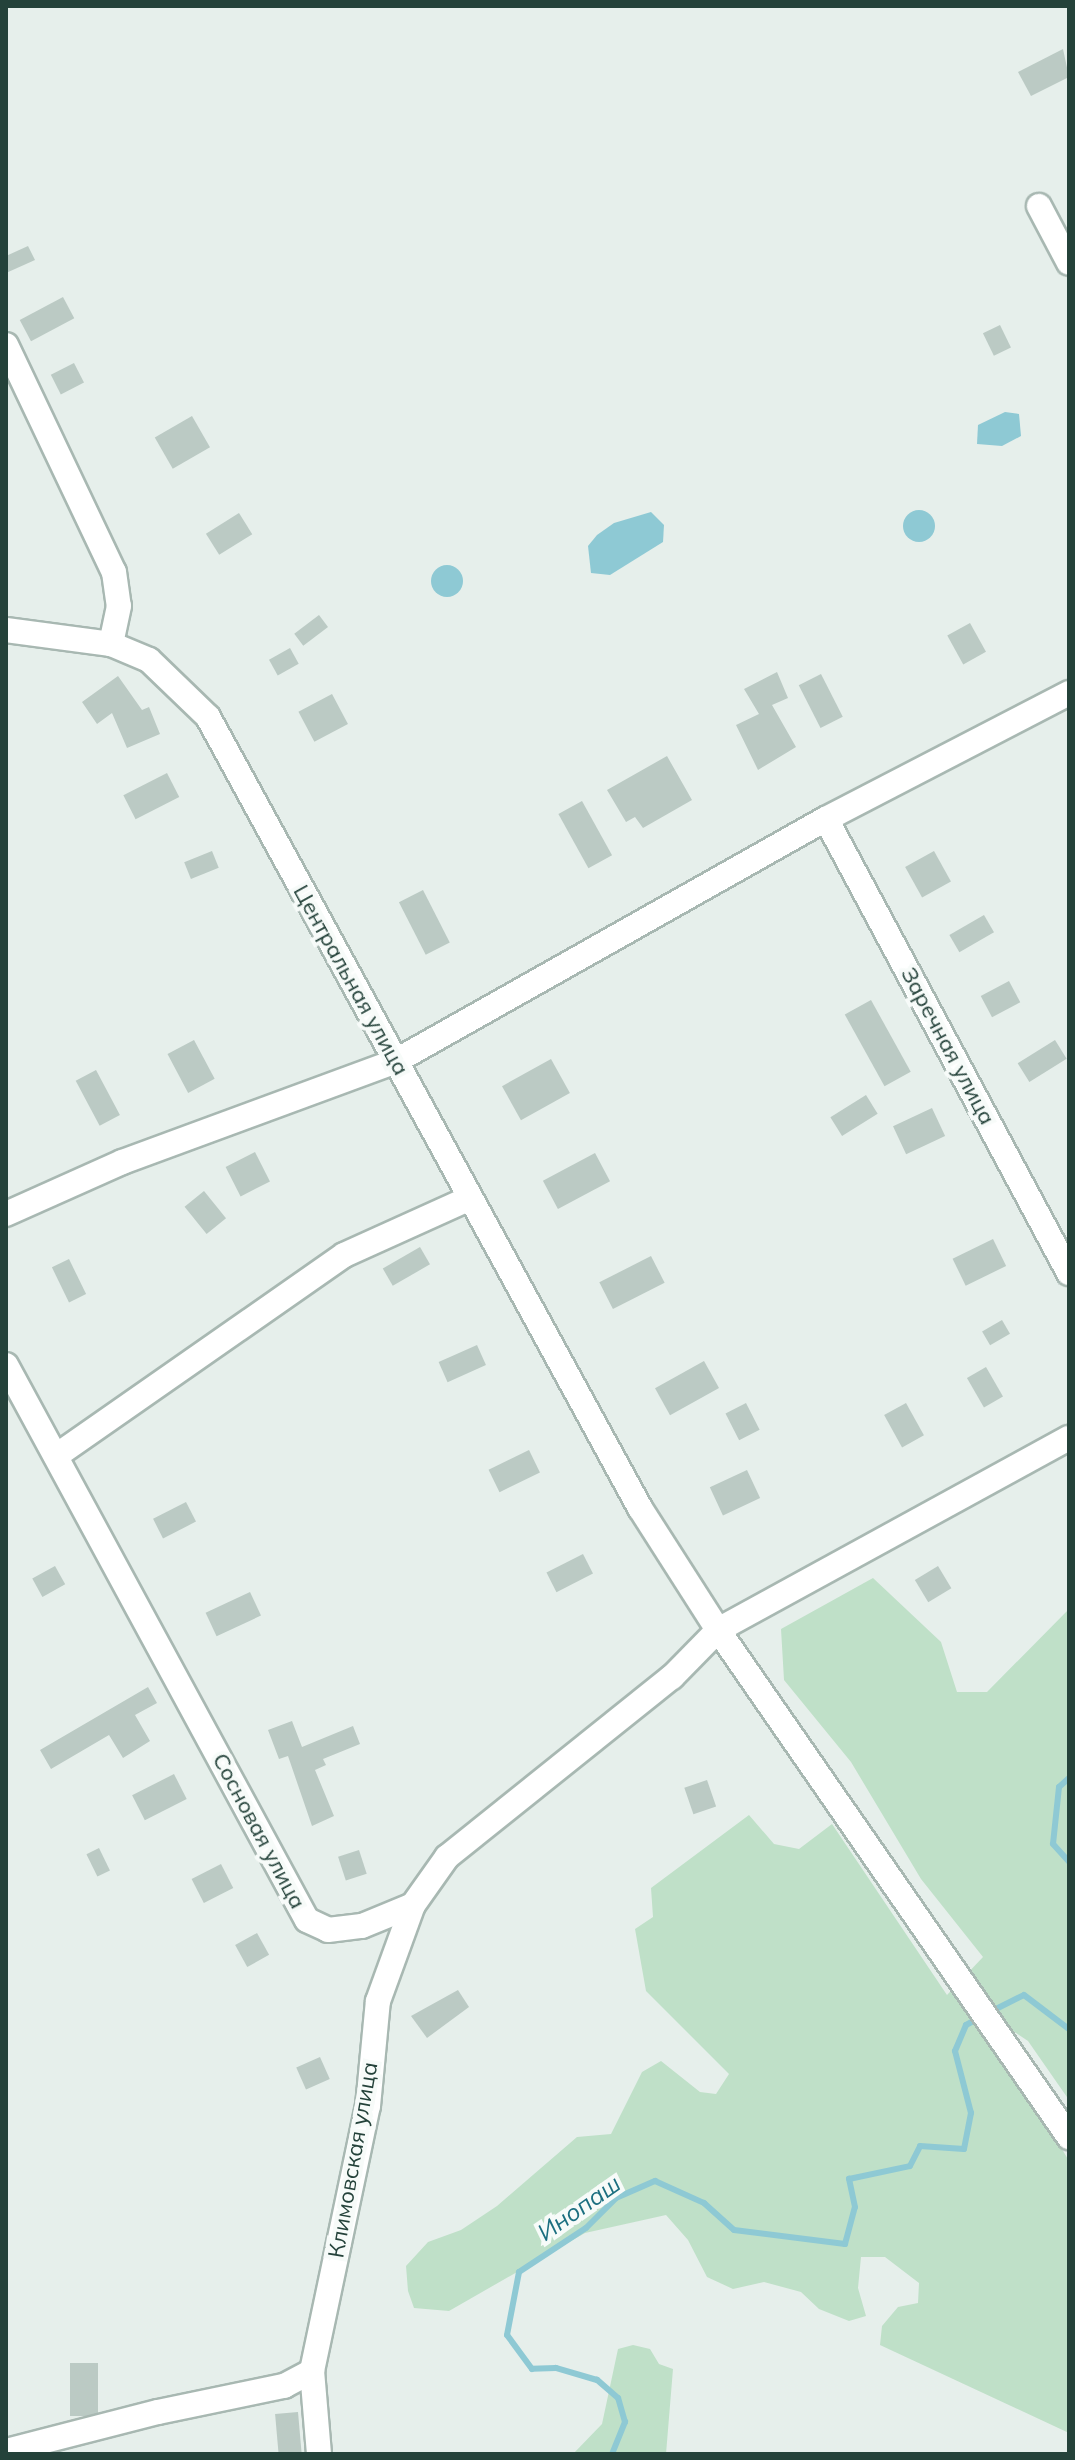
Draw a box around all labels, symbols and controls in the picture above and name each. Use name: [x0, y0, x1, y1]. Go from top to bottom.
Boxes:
street label: Центральная улица: [288, 880, 414, 1080]
street label: Заречная улица: [895, 963, 1001, 1129]
street label: Сосновая улица: [207, 1749, 311, 1913]
street label: Климовская улица: [323, 2060, 383, 2260]
water label: Инопаш: [532, 2169, 626, 2247]

